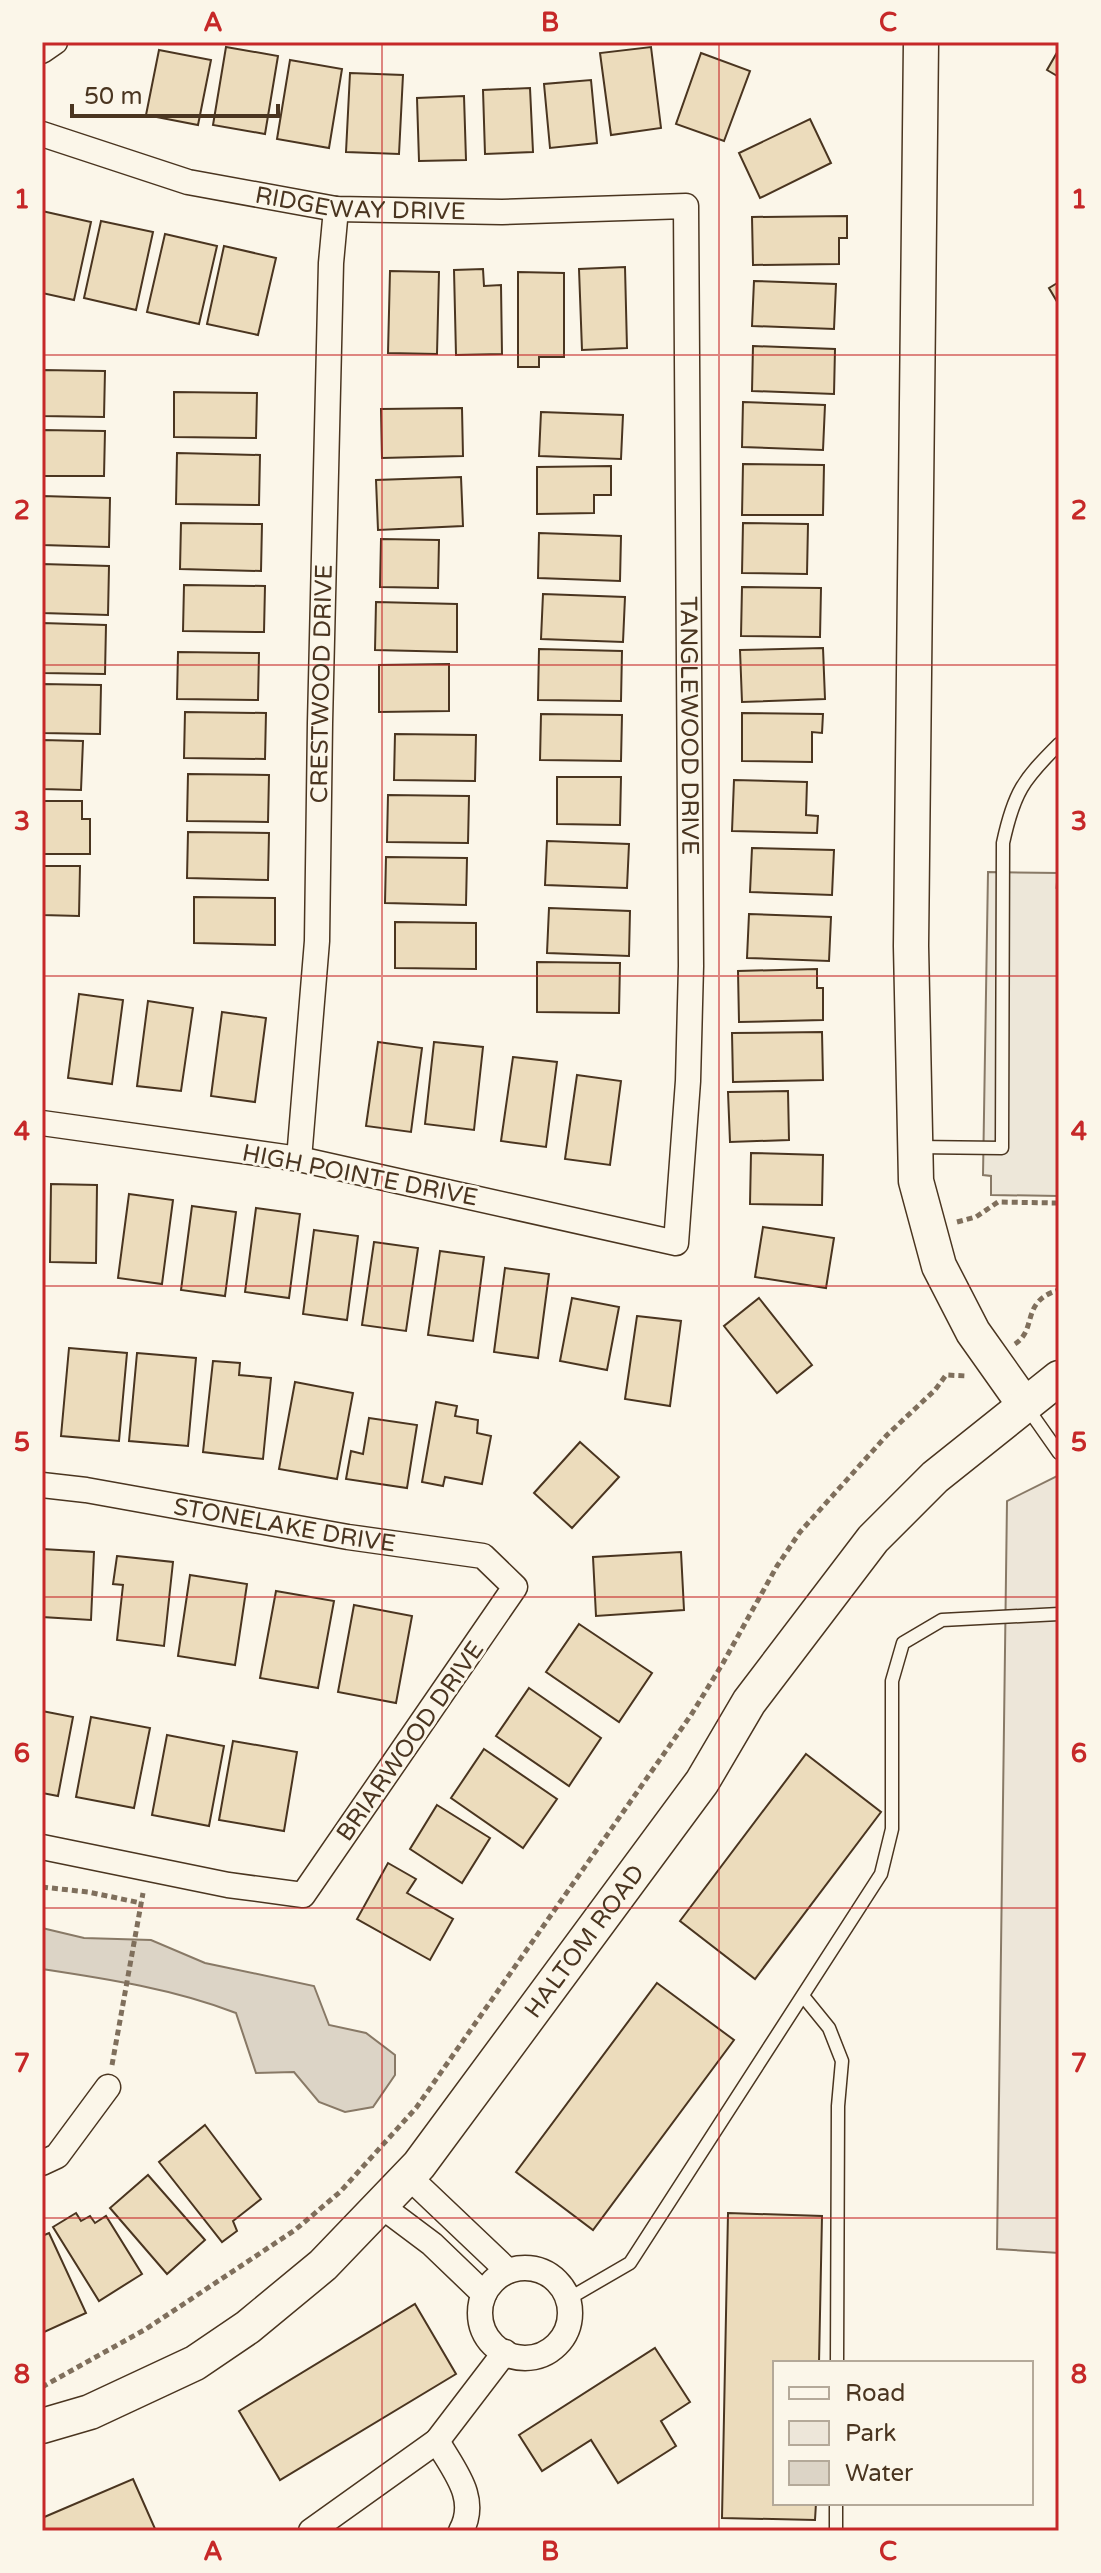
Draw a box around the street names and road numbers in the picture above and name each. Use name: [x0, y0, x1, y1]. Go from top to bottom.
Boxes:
street label: RIDGEWAY DRIVE: [253, 181, 466, 226]
street label: CRESTWOOD DRIVE: [305, 564, 339, 804]
street label: TANGLEWOOD DRIVE: [674, 596, 704, 855]
street label: HIGH POINTE DRIVE: [240, 1138, 480, 1213]
street label: STONELAKE DRIVE: [171, 1492, 397, 1559]
street label: BRIARWOOD DRIVE: [331, 1636, 490, 1847]
street label: HALTOM ROAD: [519, 1859, 651, 2024]

